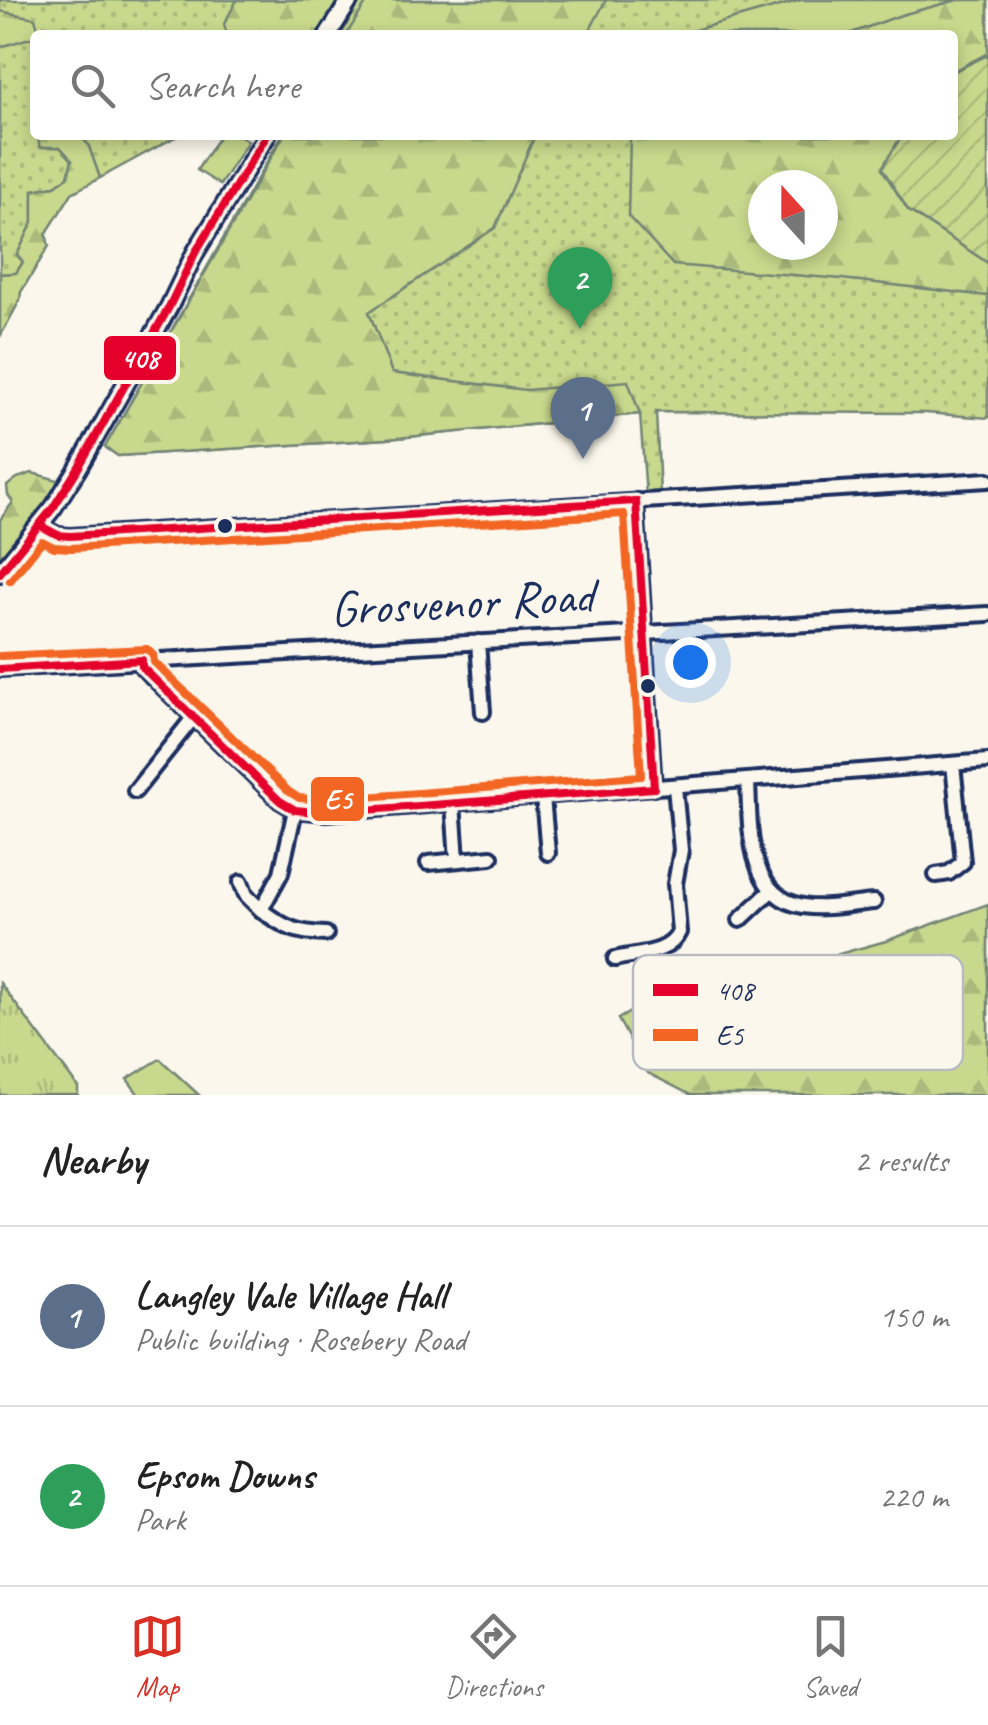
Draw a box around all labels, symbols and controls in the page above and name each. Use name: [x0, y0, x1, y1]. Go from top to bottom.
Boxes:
search box: [30, 30, 958, 140]
icon: search: [65, 58, 120, 113]
text: Search here: [145, 62, 300, 109]
north arrow: [748, 170, 838, 260]
pin: 2: [548, 246, 612, 329]
line badge: 408: [102, 334, 178, 382]
text: 408: [121, 341, 162, 376]
pin: 1: [550, 376, 616, 459]
unlabelled marker: [215, 516, 235, 536]
street label: Grosvenor Road: [329, 563, 602, 640]
your location: [665, 637, 716, 688]
unlabelled marker: [638, 676, 658, 696]
line badge: E5: [309, 775, 366, 823]
text: E5: [324, 782, 354, 817]
legend: [633, 955, 963, 1070]
text: 408: [716, 973, 756, 1008]
text: E5: [716, 1018, 745, 1053]
text: Nearby: [40, 1134, 146, 1187]
text: 2 results: [854, 1140, 948, 1181]
text: Langley Vale Village Hall: [135, 1272, 445, 1319]
text: 1: [65, 1296, 80, 1337]
text: 150 m: [879, 1296, 948, 1337]
text: Public building · Rosebery Road: [135, 1319, 466, 1360]
text: Epsom Downs: [135, 1452, 314, 1499]
text: 2: [65, 1476, 80, 1517]
text: 220 m: [879, 1476, 948, 1517]
text: Park: [135, 1499, 186, 1540]
tab: Map: [130, 1609, 185, 1704]
tab: Directions: [445, 1609, 543, 1704]
tab: Saved: [803, 1609, 858, 1704]

